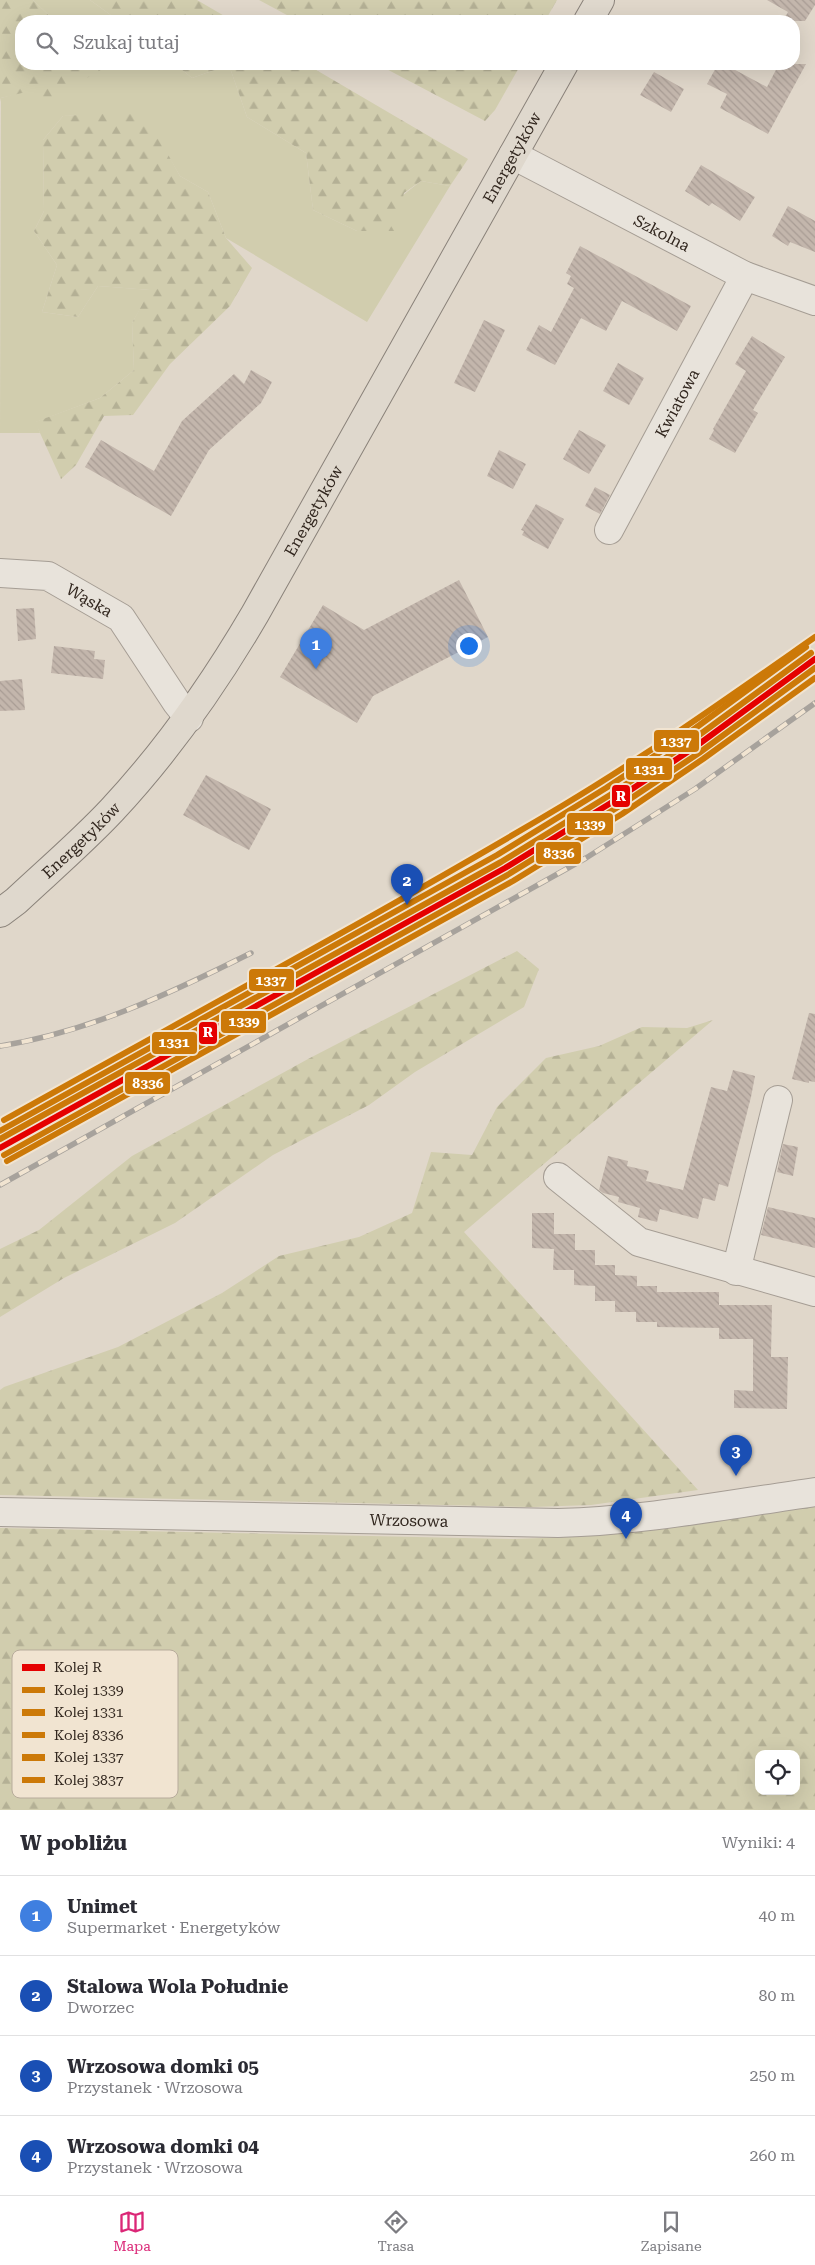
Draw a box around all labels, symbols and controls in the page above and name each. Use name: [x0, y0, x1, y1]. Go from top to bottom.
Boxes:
search box: [15, 15, 800, 70]
icon: search: [33, 29, 61, 57]
text: Szukaj tutaj: [73, 31, 180, 54]
street label: Energetyków: [479, 108, 545, 207]
street label: Szkolna: [630, 211, 693, 256]
street label: Kwiatowa: [651, 366, 704, 441]
street label: Energetyków: [280, 461, 347, 560]
street label: Wąska: [63, 580, 116, 621]
pin: 1: [300, 628, 332, 669]
your location: [456, 633, 482, 659]
line badge: 1337: [653, 729, 700, 753]
text: 1337: [660, 733, 692, 749]
line badge: 1331: [625, 757, 673, 781]
text: 1331: [633, 761, 665, 777]
line badge: R: [611, 784, 631, 808]
text: R: [616, 788, 627, 804]
street label: Energetyków: [38, 798, 125, 882]
line badge: 1339: [566, 812, 614, 836]
text: 1339: [574, 816, 606, 832]
line badge: 8336: [535, 841, 582, 865]
text: 8336: [543, 845, 575, 861]
pin: 2: [391, 864, 423, 905]
line badge: 1337: [248, 968, 295, 992]
text: 1337: [255, 972, 287, 988]
line badge: 1339: [220, 1010, 267, 1034]
text: 1339: [228, 1013, 260, 1029]
line badge: R: [198, 1021, 218, 1045]
text: R: [203, 1024, 214, 1040]
line badge: 1331: [151, 1031, 198, 1055]
text: 1331: [158, 1034, 190, 1050]
line badge: 8336: [124, 1071, 171, 1095]
text: 8336: [132, 1075, 164, 1091]
pin: 3: [720, 1435, 752, 1476]
pin: 4: [610, 1498, 642, 1539]
street label: Wrzosowa: [369, 1510, 449, 1531]
legend: [12, 1650, 178, 1798]
text: Kolej R: [54, 1659, 102, 1675]
text: Kolej 1339: [54, 1682, 124, 1698]
text: Kolej 1331: [54, 1704, 124, 1720]
text: Kolej 8336: [54, 1727, 124, 1743]
text: Kolej 1337: [54, 1749, 124, 1765]
map controls: [755, 1750, 800, 1795]
button: locate: [755, 1750, 800, 1795]
text: Kolej 3837: [54, 1772, 124, 1788]
text: W pobliżu: [20, 1831, 127, 1855]
text: Wyniki: 4: [722, 1833, 795, 1852]
text: Unimet: [67, 1895, 138, 1918]
text: 1: [32, 1906, 40, 1925]
text: 40 m: [758, 1906, 795, 1925]
text: Supermarket · Energetyków: [67, 1918, 280, 1937]
text: Stalowa Wola Południe: [67, 1975, 288, 1998]
text: 2: [32, 1986, 40, 2005]
text: 80 m: [758, 1986, 795, 2005]
text: Dworzec: [67, 1998, 134, 2017]
text: Wrzosowa domki 05: [67, 2055, 259, 2078]
text: 3: [32, 2066, 40, 2085]
text: 250 m: [749, 2066, 795, 2085]
text: Przystanek · Wrzosowa: [67, 2078, 243, 2097]
text: Wrzosowa domki 04: [67, 2135, 259, 2158]
text: 4: [32, 2146, 40, 2165]
text: 260 m: [749, 2146, 795, 2165]
text: Przystanek · Wrzosowa: [67, 2158, 243, 2177]
tab: Mapa: [113, 2208, 151, 2254]
tab: Trasa: [377, 2208, 414, 2254]
tab: Zapisane: [641, 2208, 702, 2254]

